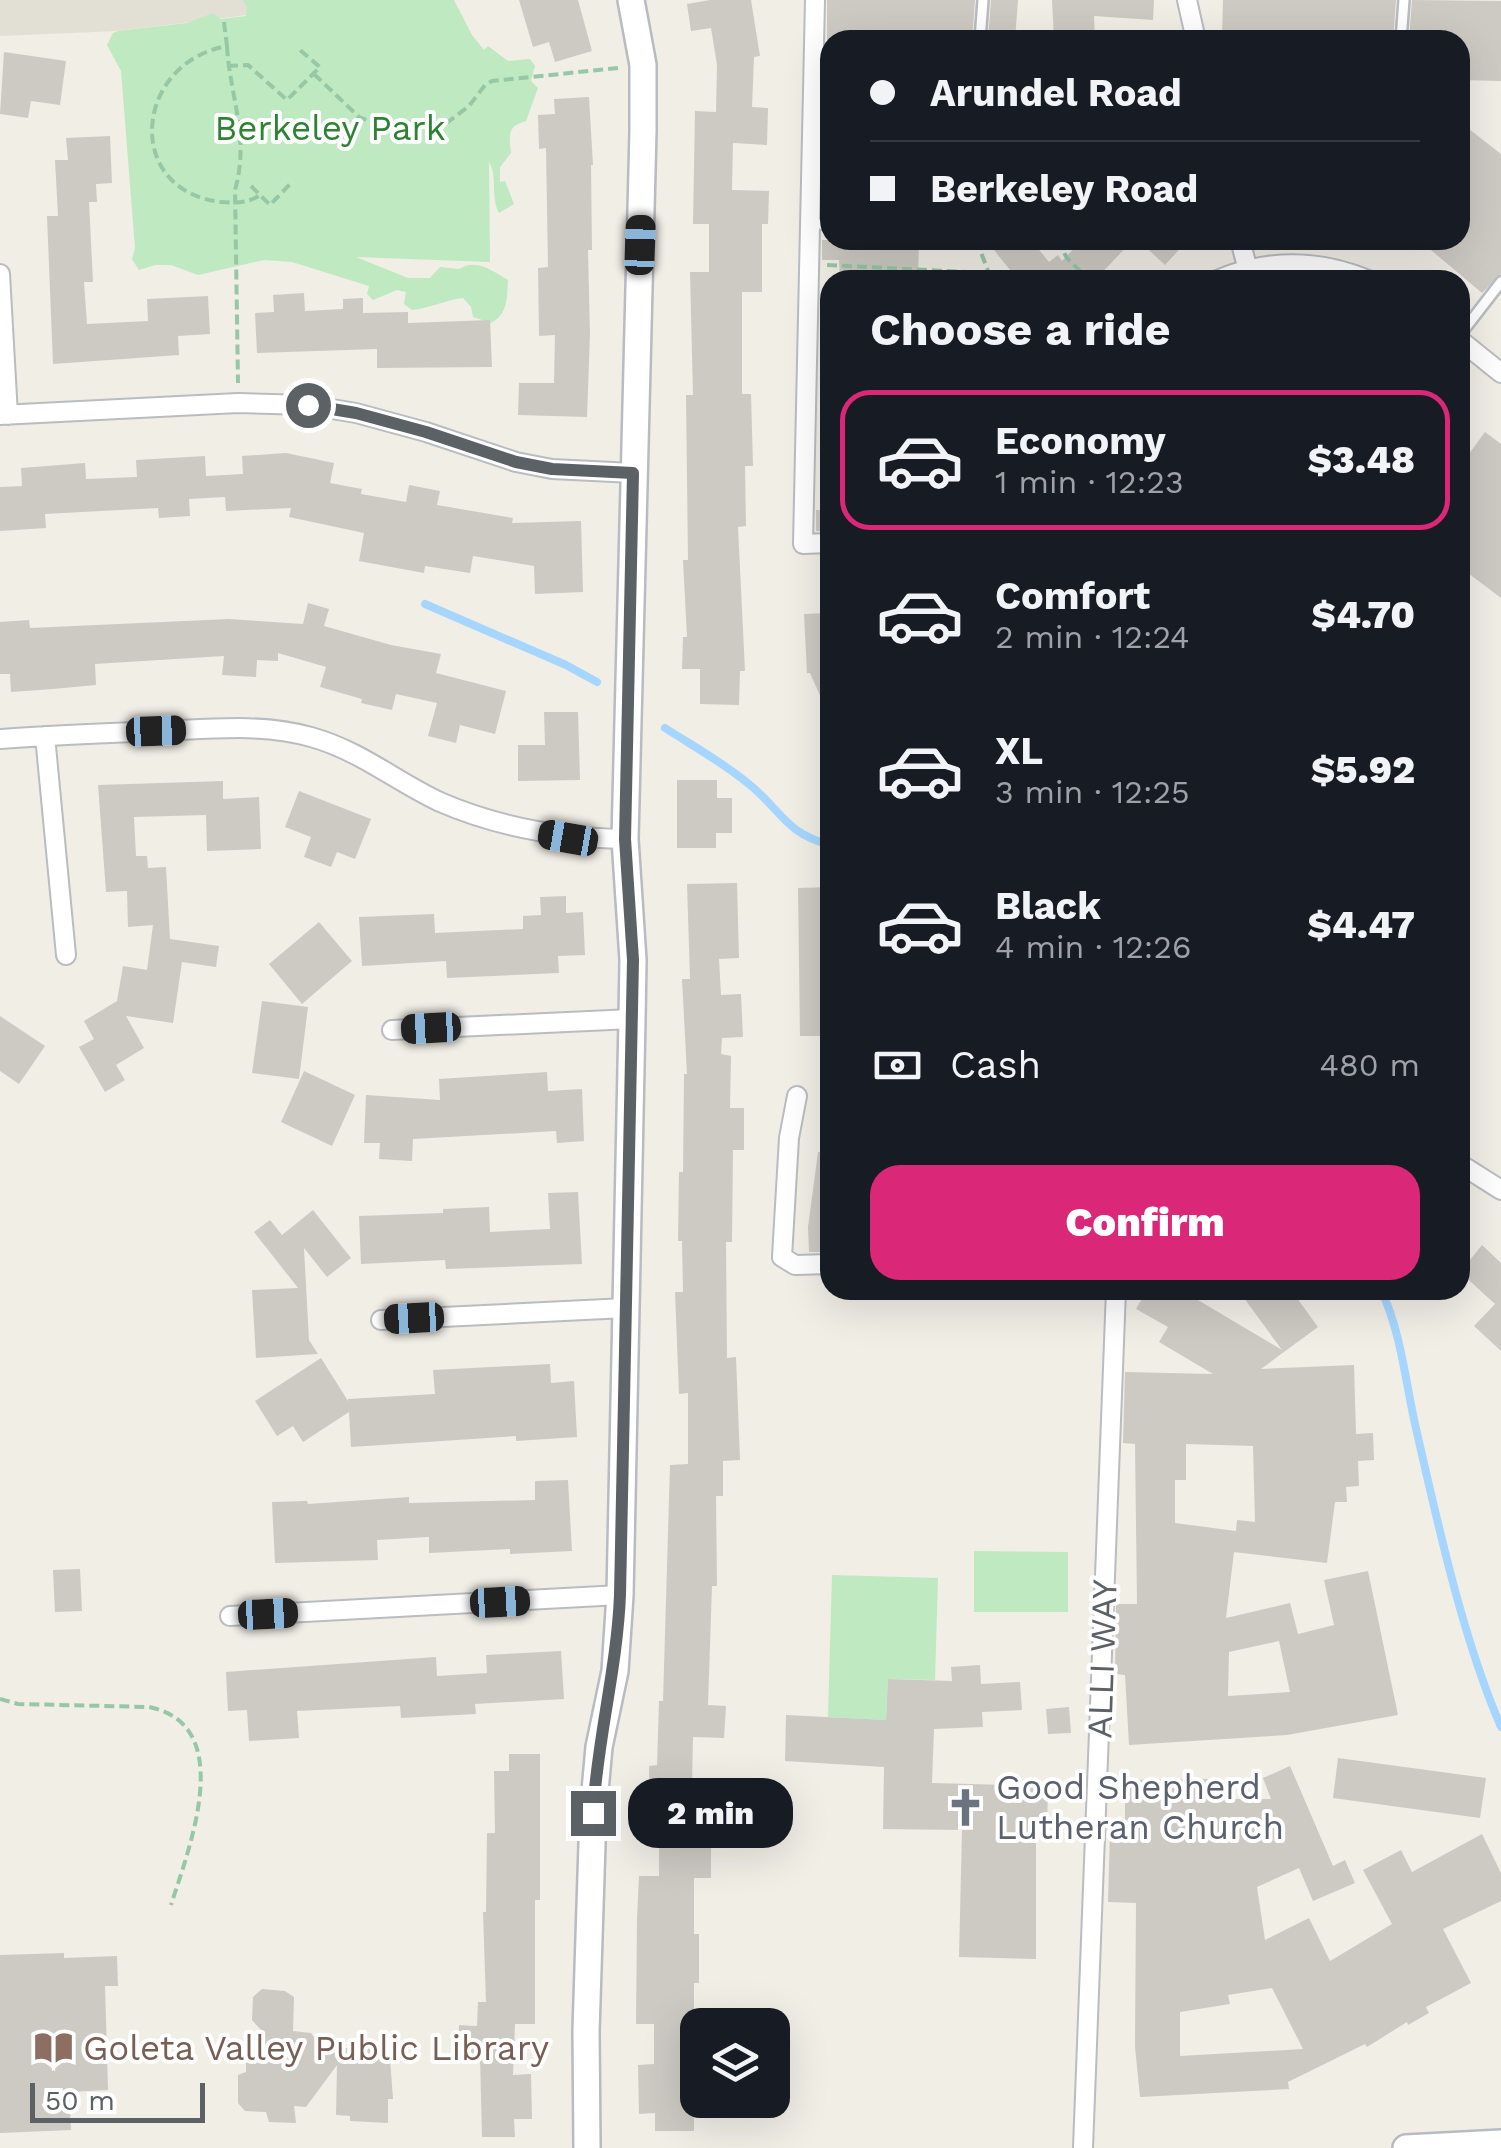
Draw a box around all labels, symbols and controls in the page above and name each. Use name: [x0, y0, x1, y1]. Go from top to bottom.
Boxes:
text: Arundel Road: [930, 71, 1182, 115]
park label: Berkeley Park: [214, 107, 446, 149]
text: Berkeley Road: [930, 167, 1198, 211]
car: [624, 214, 656, 276]
text: Choose a ride: [870, 303, 1170, 356]
route start: [286, 383, 331, 428]
icon: car: [875, 415, 965, 505]
text: Economy: [995, 419, 1166, 463]
text: $3.48: [1307, 438, 1415, 482]
text: 1 min · 12:23: [995, 463, 1184, 501]
icon: car: [875, 570, 965, 660]
text: Comfort: [995, 574, 1150, 618]
text: $4.70: [1311, 593, 1415, 637]
text: 2 min · 12:24: [995, 618, 1190, 656]
car: [125, 715, 187, 747]
icon: car: [875, 725, 965, 815]
text: XL: [995, 729, 1043, 773]
text: $5.92: [1311, 748, 1415, 792]
text: 3 min · 12:25: [995, 773, 1190, 811]
car: [536, 818, 600, 858]
icon: car: [875, 880, 965, 970]
text: Black: [995, 884, 1101, 928]
text: $4.47: [1307, 903, 1415, 947]
text: 4 min · 12:26: [995, 928, 1191, 966]
car: [400, 1011, 462, 1045]
icon: cash: [870, 1038, 925, 1093]
text: Cash: [950, 1043, 1041, 1087]
text: 480 m: [1319, 1046, 1420, 1084]
button: Confirm: [870, 1165, 1420, 1280]
car: [383, 1301, 445, 1335]
street label: ALLI WAY: [1078, 1579, 1126, 1739]
car: [469, 1585, 531, 1619]
car: [237, 1597, 299, 1631]
place label: Good Shepherd Lutheran Church: [996, 1766, 1284, 1848]
callout: 2 min: [628, 1778, 793, 1848]
church icon: Good Shepherd Lutheran Church: [945, 1786, 987, 1828]
route end: [571, 1791, 616, 1836]
text: 2 min: [667, 1794, 754, 1832]
map controls: [680, 2008, 790, 2118]
button: layers: [680, 2008, 790, 2118]
library icon: Goleta Valley Public Library: [32, 2027, 74, 2069]
place label: Goleta Valley Public Library: [83, 2027, 549, 2069]
scale bar: [30, 2078, 205, 2122]
text: 50 m: [45, 2084, 115, 2117]

